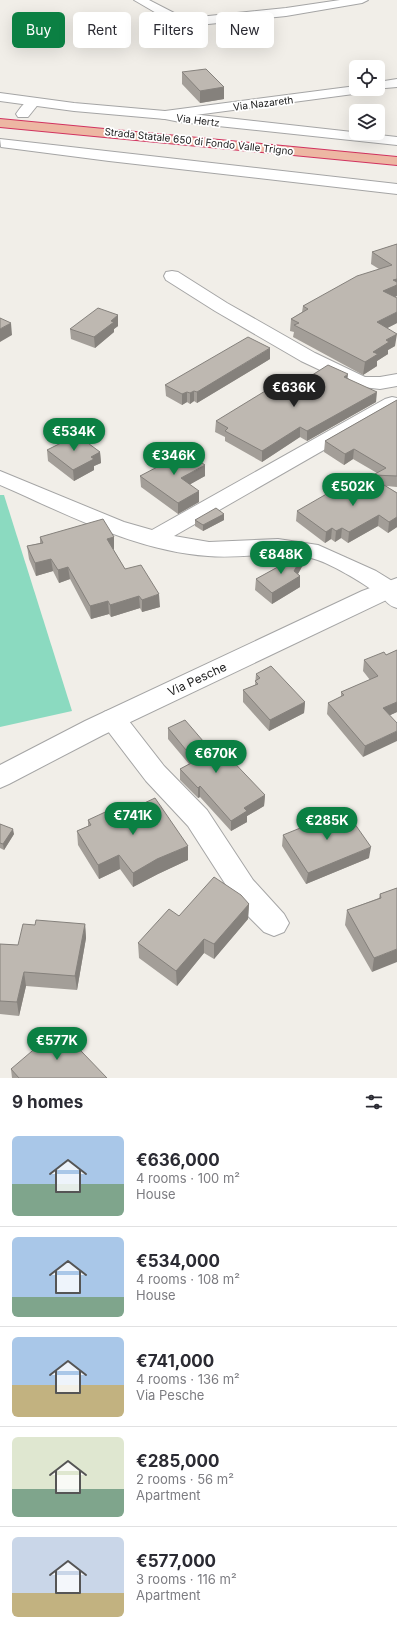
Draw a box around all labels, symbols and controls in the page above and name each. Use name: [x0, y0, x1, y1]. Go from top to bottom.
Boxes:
chip: Buy: [12, 12, 65, 48]
chip: Rent: [73, 12, 131, 48]
chip: Filters: [139, 12, 208, 48]
chip: New: [216, 12, 274, 48]
map controls: [349, 60, 385, 140]
button: locate: [349, 60, 385, 96]
street label: Via Nazareth: [232, 93, 294, 113]
button: layers: [349, 104, 385, 140]
street label: Via Hertz: [176, 111, 220, 129]
street label: Strada Statale 650 di Fondo Valle Trigno: [104, 125, 294, 157]
pin: €636K: [266, 374, 322, 408]
text: €636K: [272, 379, 316, 395]
pin: €534K: [46, 418, 102, 452]
text: €534K: [52, 423, 96, 439]
pin: €346K: [146, 442, 202, 476]
text: €346K: [152, 447, 196, 463]
pin: €502K: [325, 473, 381, 507]
text: €502K: [331, 478, 375, 494]
pin: €848K: [253, 541, 309, 575]
text: €848K: [259, 546, 303, 562]
street label: Via Pesche: [165, 659, 229, 699]
pin: €670K: [188, 740, 244, 774]
text: €670K: [195, 745, 237, 761]
pin: €741K: [105, 802, 161, 836]
text: €741K: [114, 807, 152, 823]
pin: €285K: [299, 807, 355, 841]
text: €285K: [305, 812, 349, 828]
pin: €577K: [29, 1027, 85, 1061]
text: €577K: [36, 1032, 78, 1048]
icon: filters: [363, 1091, 385, 1113]
text: 9 homes: [12, 1092, 83, 1112]
text: €636,000: [136, 1150, 220, 1170]
icon: home: [44, 1152, 92, 1200]
text: 4 rooms · 100 m²: [136, 1170, 240, 1186]
text: House: [136, 1186, 176, 1202]
text: €534,000: [136, 1251, 220, 1271]
icon: home: [44, 1253, 92, 1301]
text: 4 rooms · 108 m²: [136, 1271, 240, 1287]
text: House: [136, 1287, 176, 1303]
text: €741,000: [136, 1351, 214, 1371]
icon: home: [44, 1353, 92, 1401]
text: 4 rooms · 136 m²: [136, 1371, 240, 1387]
text: Via Pesche: [136, 1387, 204, 1403]
text: €285,000: [136, 1451, 219, 1471]
icon: home: [44, 1453, 92, 1501]
text: 2 rooms · 56 m²: [136, 1471, 234, 1487]
text: Apartment: [136, 1487, 201, 1503]
text: €577,000: [136, 1551, 216, 1571]
icon: home: [44, 1553, 92, 1601]
text: 3 rooms · 116 m²: [136, 1571, 237, 1587]
text: Apartment: [136, 1587, 201, 1603]

